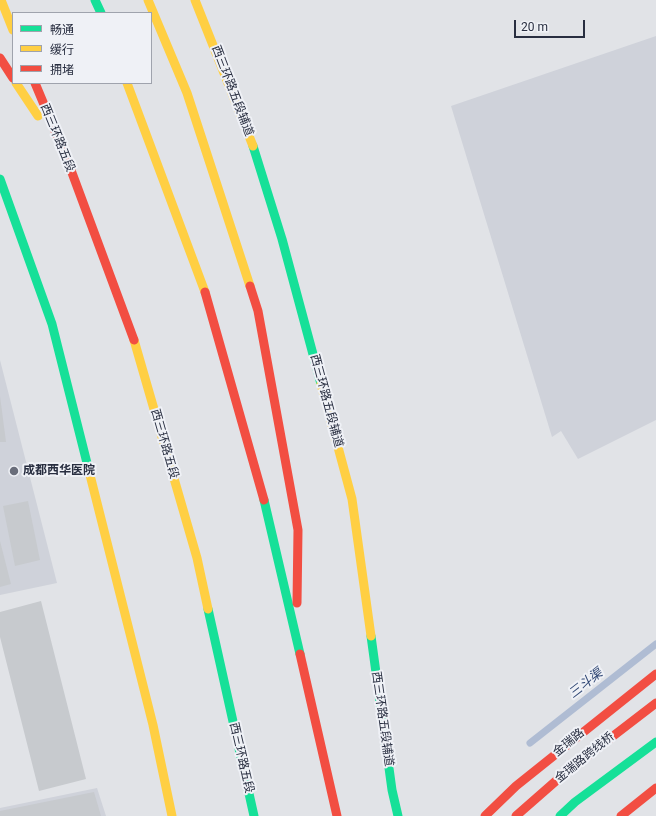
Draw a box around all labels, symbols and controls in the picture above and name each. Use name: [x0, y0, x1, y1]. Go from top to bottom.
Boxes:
legend: [12, 12, 152, 84]
scale bar: [516, 12, 587, 38]
text: 20 m: [521, 20, 548, 34]
text: 畅通: [50, 23, 74, 37]
text: 缓行: [50, 43, 74, 57]
street label: 西三环路五段辅道: [208, 44, 256, 138]
text: 拥堵: [50, 63, 74, 77]
street label: 西三环路五段: [37, 102, 77, 174]
street label: 西三环路五段辅道: [307, 353, 345, 449]
street label: 西三环路五段: [147, 407, 181, 481]
place label: 成都西华医院: [23, 464, 95, 478]
marker: 成都西华医院: [8, 465, 20, 477]
water label: 三斗渠: [566, 666, 606, 702]
street label: 西三环路五段辅道: [368, 670, 396, 768]
street label: 西三环路五段: [226, 721, 256, 795]
street label: 金瑞路: [550, 726, 588, 760]
street label: 金瑞路跨线桥: [552, 730, 618, 786]

